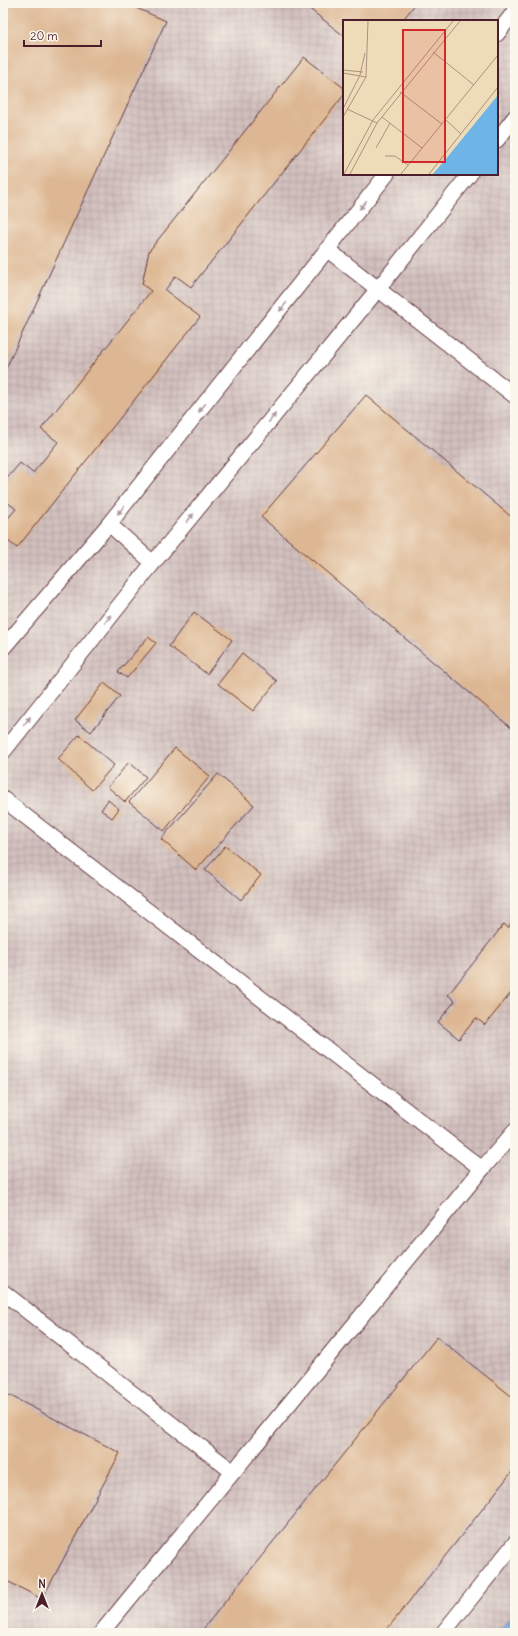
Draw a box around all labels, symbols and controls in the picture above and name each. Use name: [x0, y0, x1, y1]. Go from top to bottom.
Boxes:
inset map: [343, 20, 498, 175]
scale bar: [24, 22, 101, 48]
text: 20 m: [30, 28, 58, 43]
one-way arrow: [359, 199, 368, 210]
one-way arrow: [278, 301, 287, 312]
one-way arrow: [197, 403, 206, 414]
one-way arrow: [268, 412, 277, 423]
one-way arrow: [116, 504, 125, 515]
one-way arrow: [185, 513, 194, 524]
one-way arrow: [104, 614, 113, 625]
one-way arrow: [23, 716, 32, 727]
north arrow: [22, 1574, 62, 1614]
text: N: [38, 1577, 46, 1591]

